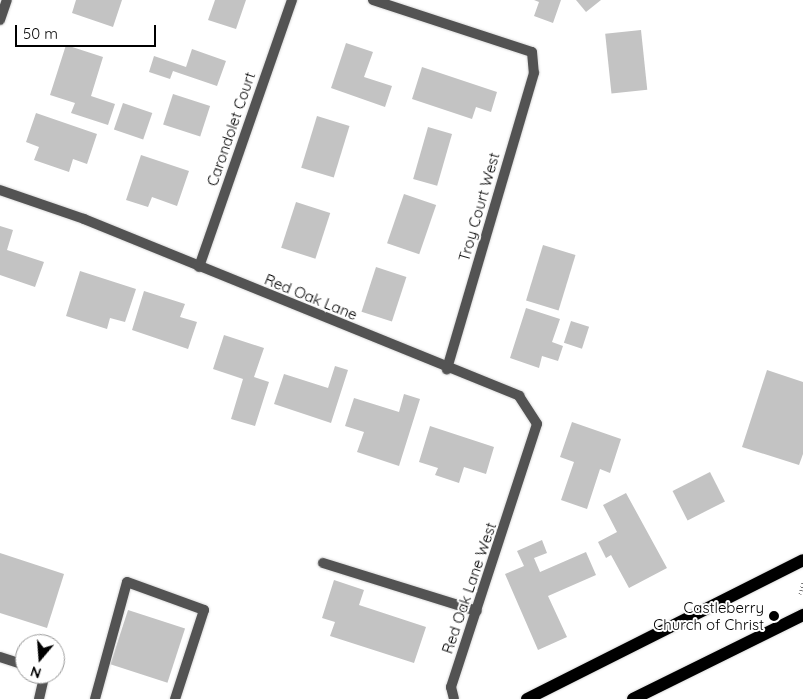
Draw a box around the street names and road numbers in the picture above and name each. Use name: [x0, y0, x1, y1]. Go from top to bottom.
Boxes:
street label: Carondolet Court: [203, 70, 259, 188]
street label: Troy Court West: [455, 150, 503, 264]
street label: Red Oak Lane: [262, 270, 360, 324]
street label: Red Oak Lane West: [438, 520, 500, 656]

